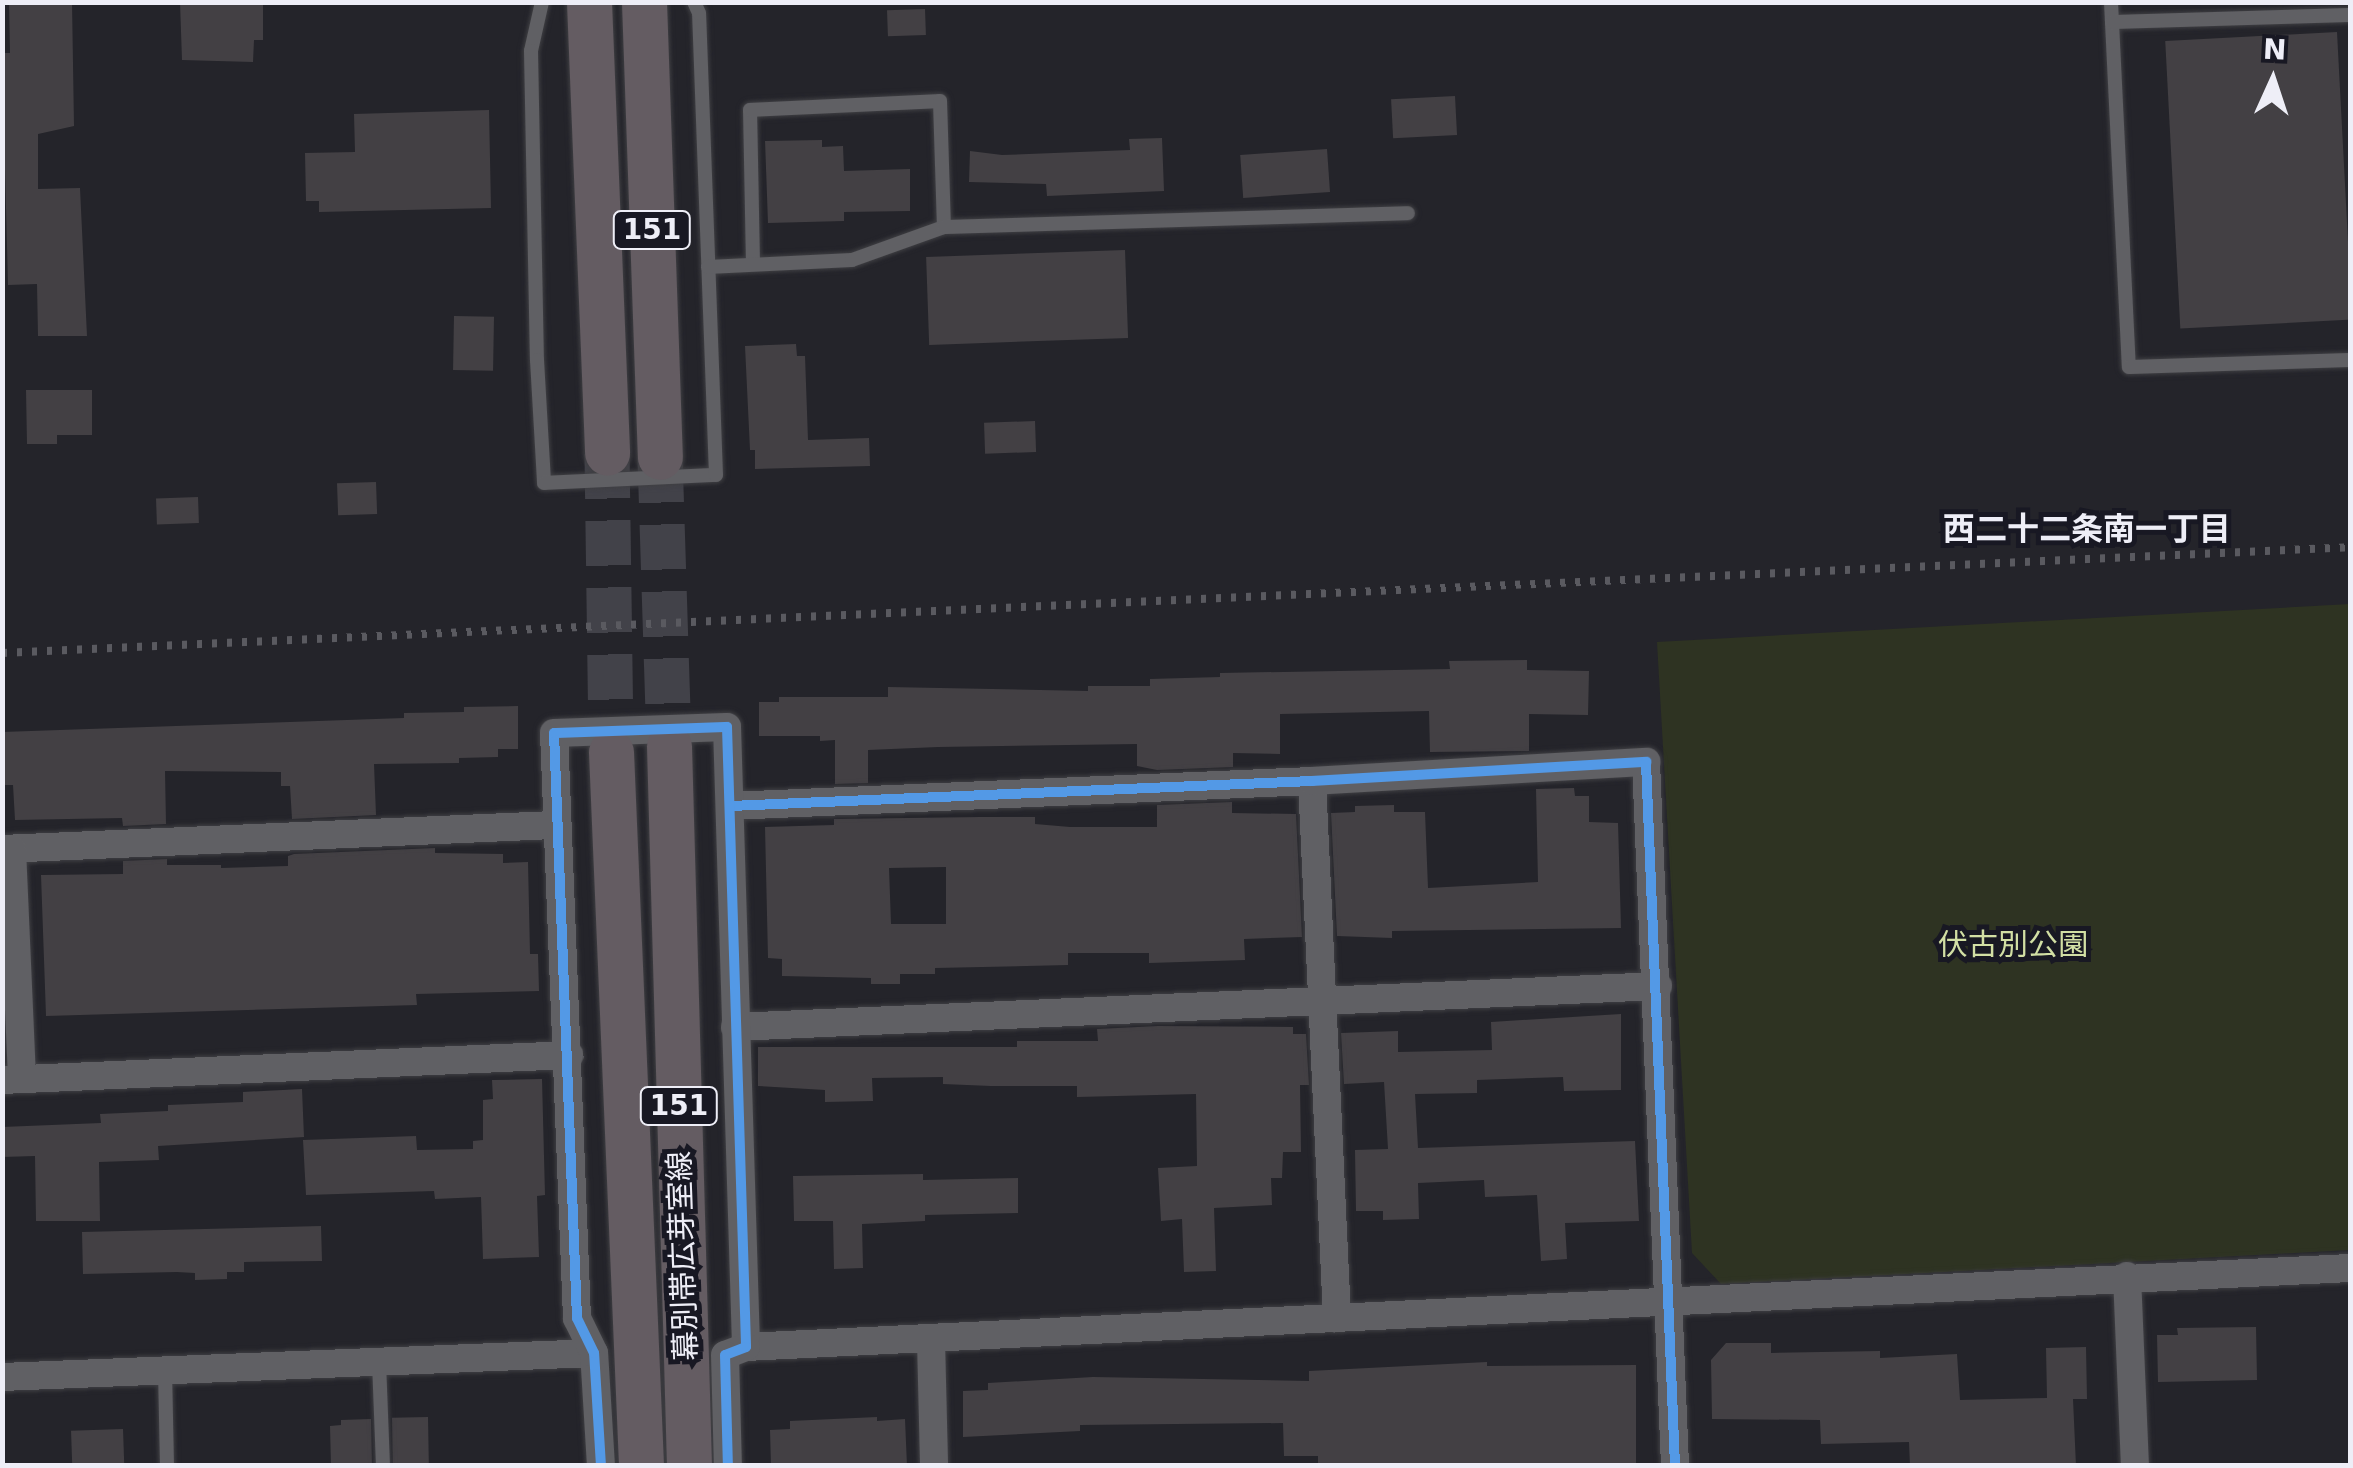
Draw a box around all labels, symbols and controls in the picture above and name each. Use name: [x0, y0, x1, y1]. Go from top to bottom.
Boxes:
north arrow: [2223, 30, 2323, 130]
text: N: [2262, 32, 2287, 67]
road number: 151: [612, 207, 692, 253]
district label: 西二十二条南一丁目: [1943, 510, 2231, 548]
park label: 伏古別公園: [1938, 927, 2088, 963]
road number: 151: [639, 1083, 719, 1129]
street label: 幕別帯広芽室線: [661, 1150, 705, 1362]

